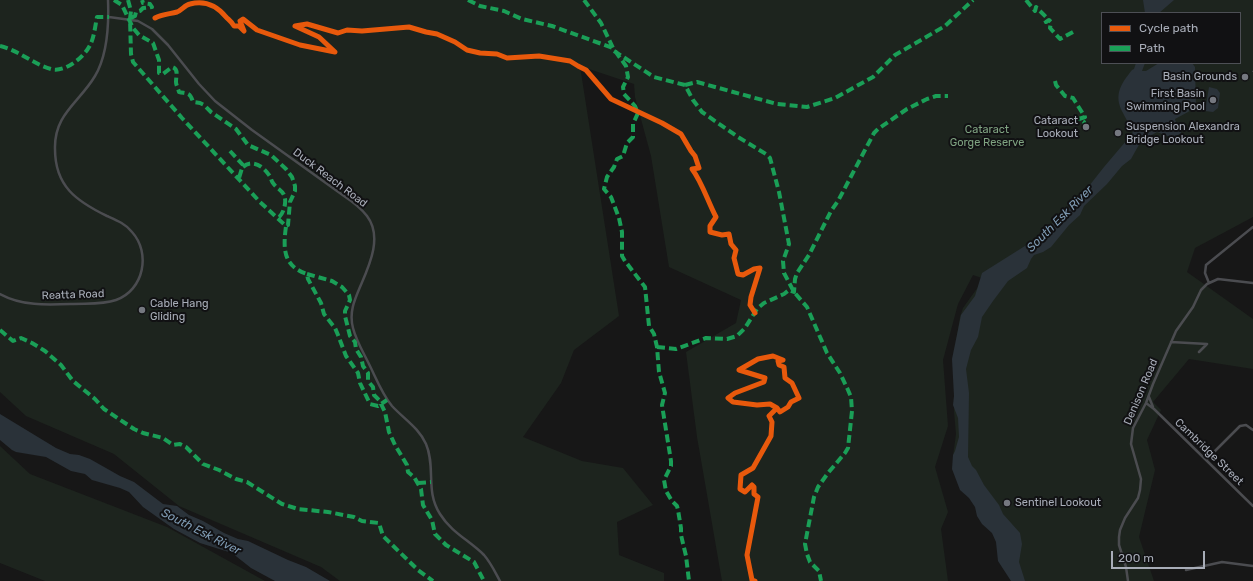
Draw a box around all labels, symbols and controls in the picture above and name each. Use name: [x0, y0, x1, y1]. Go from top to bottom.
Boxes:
legend: [1101, 12, 1241, 64]
text: Cycle path: [1139, 21, 1198, 35]
text: Path: [1139, 41, 1165, 55]
place label: Basin Grounds: [1163, 70, 1237, 84]
marker: Basin Grounds: [1240, 72, 1250, 82]
place label: First Basin Swimming Pool: [1126, 87, 1205, 113]
marker: First Basin Swimming Pool: [1208, 95, 1218, 105]
place label: Cataract Lookout: [1034, 114, 1078, 140]
place label: Suspension Alexandra Bridge Lookout: [1126, 120, 1240, 146]
marker: Cataract Lookout: [1081, 122, 1091, 132]
park label: Cataract Gorge Reserve: [950, 123, 1024, 149]
marker: Suspension Alexandra Bridge Lookout: [1113, 128, 1123, 138]
street label: Duck Reach Road: [290, 146, 370, 210]
water label: South Esk River: [1024, 183, 1096, 255]
street label: Reatta Road: [41, 287, 105, 303]
place label: Cable Hang Gliding: [150, 297, 209, 323]
marker: Cable Hang Gliding: [137, 305, 147, 315]
street label: Denison Road: [1121, 357, 1161, 427]
street label: Cambridge Street: [1172, 416, 1246, 488]
place label: Sentinel Lookout: [1015, 496, 1101, 510]
marker: Sentinel Lookout: [1002, 498, 1012, 508]
water label: South Esk River: [159, 506, 243, 558]
scale bar: [1113, 543, 1207, 569]
text: 200 m: [1118, 551, 1154, 565]

